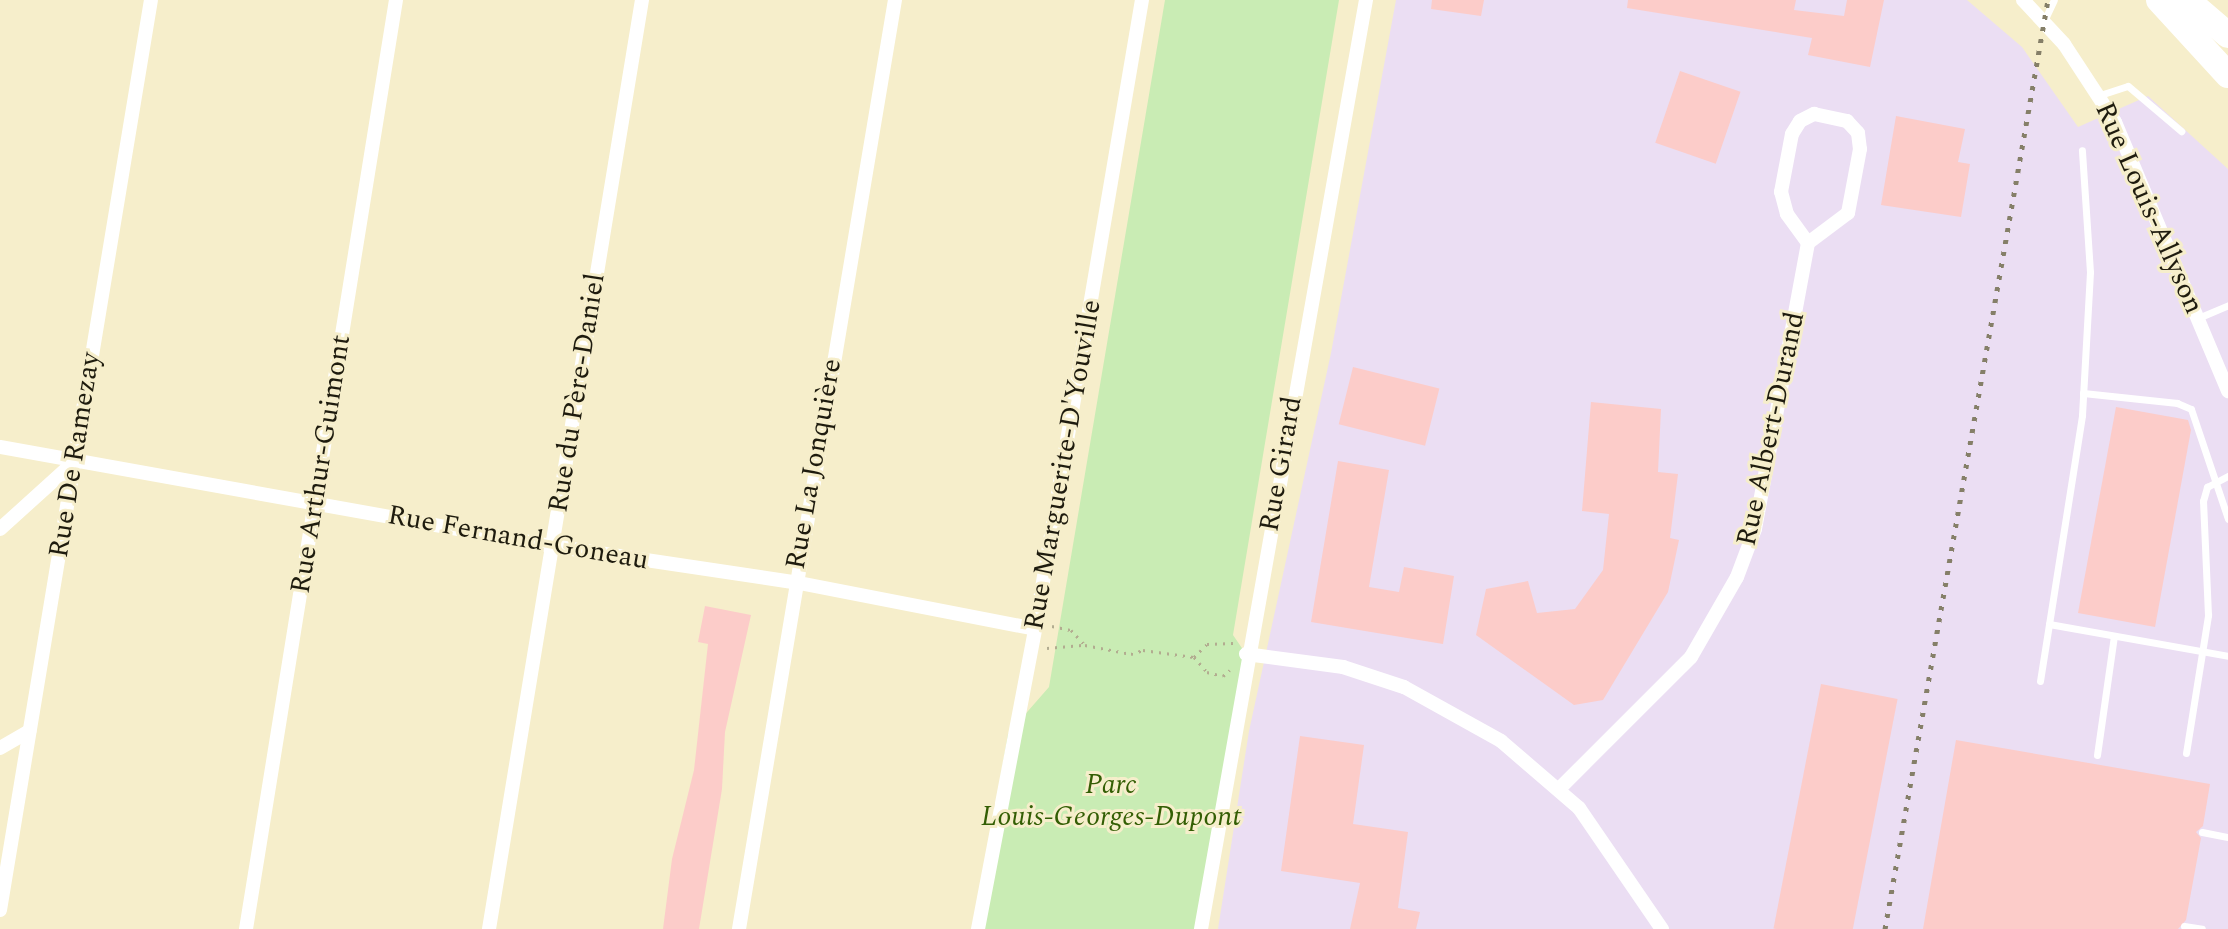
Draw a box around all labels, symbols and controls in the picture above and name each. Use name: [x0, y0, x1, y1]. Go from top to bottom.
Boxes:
street label: Rue Louis-Allyson: [2087, 97, 2211, 319]
street label: Rue du Père-Daniel: [542, 271, 612, 515]
street label: Rue Marguerite-D'Youville: [1017, 297, 1109, 633]
street label: Rue Albert-Durand: [1730, 309, 1812, 549]
street label: Rue Arthur-Guimont: [284, 332, 358, 596]
street label: Rue De Ramezay: [42, 350, 108, 560]
street label: Rue La Jonquière: [779, 356, 849, 572]
street label: Rue Girard: [1253, 394, 1309, 534]
street label: Rue Fernand-Goneau: [385, 499, 651, 577]
park label: Parc Louis-Georges-Dupont: [981, 768, 1241, 834]

